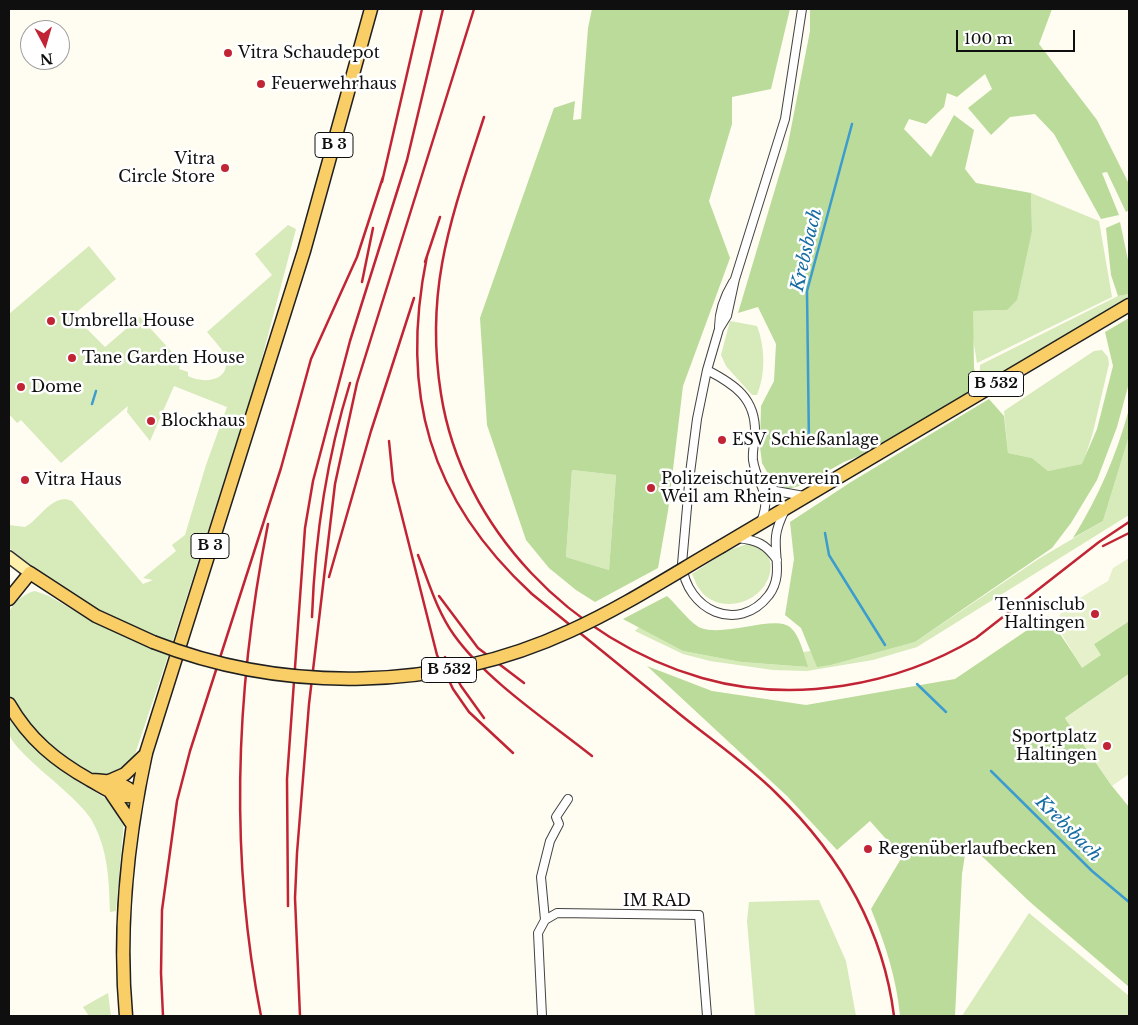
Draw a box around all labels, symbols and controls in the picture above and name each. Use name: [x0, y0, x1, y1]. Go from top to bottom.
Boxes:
north arrow: [20, 20, 70, 70]
scale bar: [958, 20, 1077, 52]
text: 100 m: [964, 29, 1013, 48]
place label: Vitra Schaudepot: [238, 43, 380, 63]
marker: Vitra Schaudepot: [222, 47, 234, 59]
text: N: [39, 49, 54, 69]
place label: Feuerwehrhaus: [271, 74, 397, 94]
marker: Feuerwehrhaus: [255, 78, 267, 90]
road number: B 3: [315, 132, 353, 158]
place label: Vitra Circle Store: [118, 149, 215, 187]
marker: Vitra Circle Store: [219, 162, 231, 174]
water label: Krebsbach: [787, 206, 827, 294]
place label: Umbrella House: [61, 311, 194, 331]
marker: Umbrella House: [45, 315, 57, 327]
place label: Tane Garden House: [82, 348, 245, 368]
marker: Tane Garden House: [66, 352, 78, 364]
road number: B 532: [968, 372, 1024, 396]
place label: Dome: [31, 377, 82, 397]
marker: Dome: [15, 381, 27, 393]
place label: Blockhaus: [161, 411, 245, 431]
marker: Blockhaus: [145, 415, 157, 427]
place label: ESV Schießanlage: [732, 430, 879, 450]
marker: ESV Schießanlage: [716, 434, 728, 446]
place label: Polizeischützenverein Weil am Rhein: [661, 469, 840, 507]
place label: Vitra Haus: [35, 470, 122, 490]
marker: Vitra Haus: [19, 474, 31, 486]
marker: Polizeischützenverein Weil am Rhein: [645, 482, 657, 494]
road number: B 3: [191, 534, 229, 558]
place label: Tennisclub Haltingen: [995, 595, 1085, 633]
marker: Tennisclub Haltingen: [1089, 608, 1101, 620]
road number: B 532: [422, 658, 476, 682]
place label: Sportplatz Haltingen: [1012, 727, 1097, 765]
marker: Sportplatz Haltingen: [1101, 740, 1113, 752]
water label: Krebsbach: [1030, 791, 1106, 867]
place label: Regenüberlaufbecken: [878, 839, 1056, 859]
marker: Regenüberlaufbecken: [862, 843, 874, 855]
street label: IM RAD: [623, 891, 691, 911]

